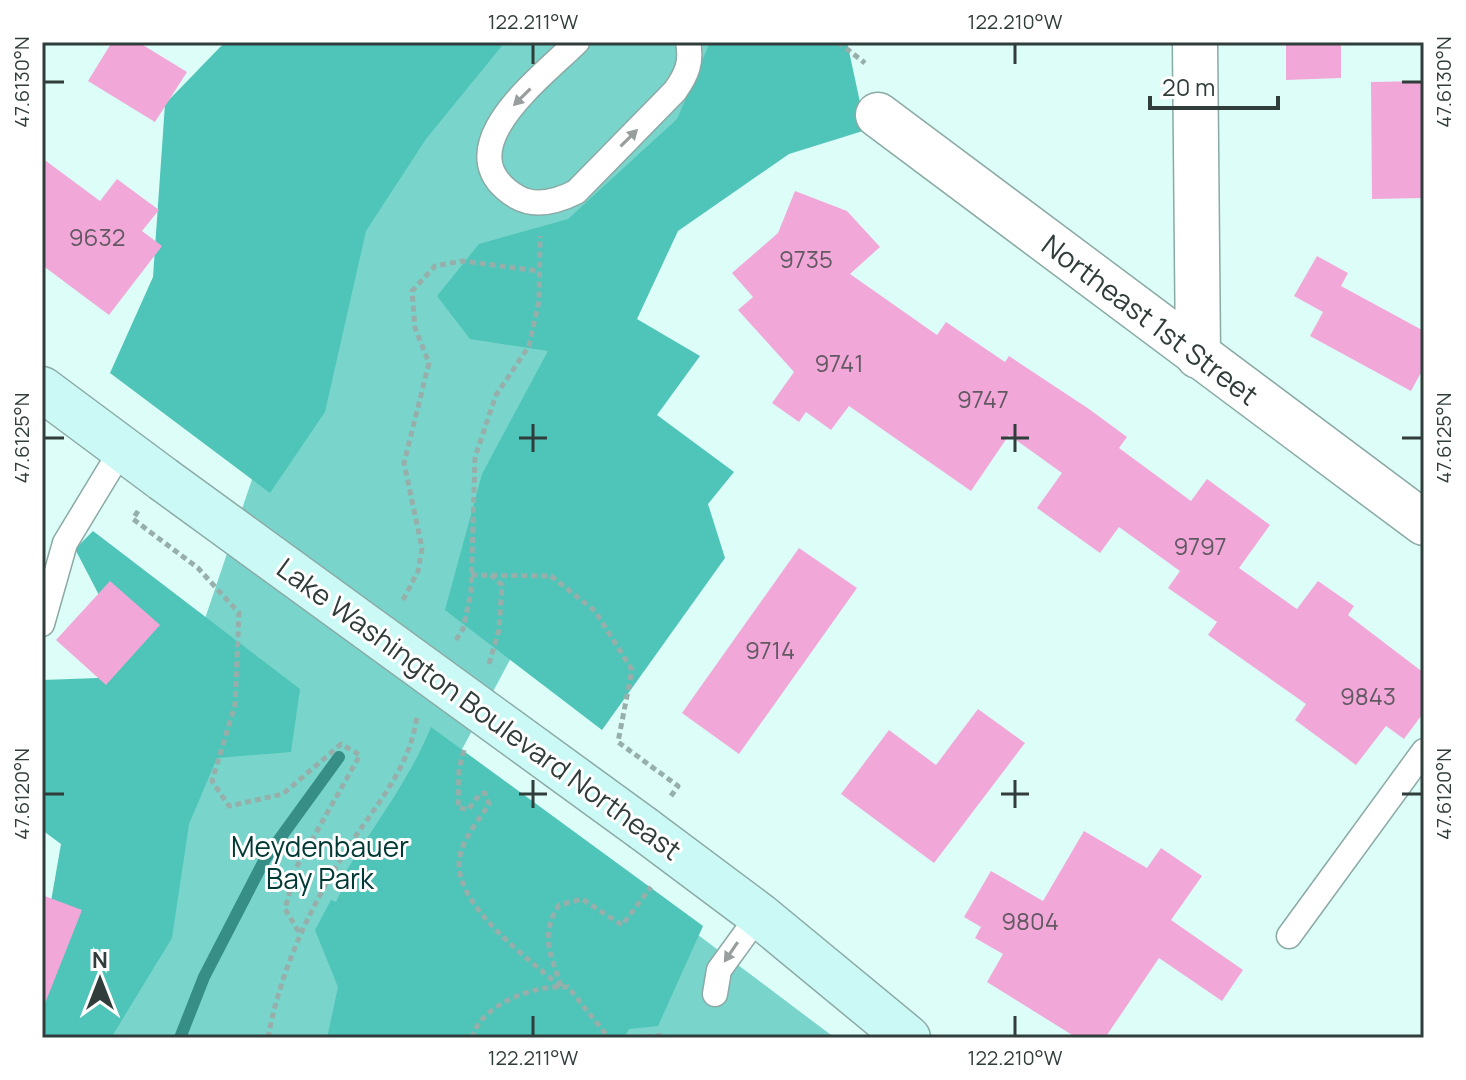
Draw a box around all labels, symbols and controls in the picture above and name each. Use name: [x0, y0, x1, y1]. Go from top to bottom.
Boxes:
text: 122.211°W: [488, 8, 578, 35]
text: 122.210°W: [968, 8, 1063, 35]
text: 47.6130°N: [8, 36, 35, 128]
text: 47.6130°N: [1430, 36, 1457, 128]
scale bar: [1150, 60, 1278, 110]
text: 20 m: [1162, 70, 1215, 103]
one-way arrow: [513, 87, 532, 106]
one-way arrow: [619, 129, 638, 148]
house number: 9632: [69, 220, 125, 253]
street label: Northeast 1st Street: [1035, 225, 1266, 413]
house number: 9735: [779, 242, 833, 275]
house number: 9741: [814, 346, 864, 379]
house number: 9747: [957, 382, 1009, 415]
text: 47.6125°N: [8, 392, 35, 484]
text: 47.6125°N: [1430, 392, 1457, 484]
house number: 9797: [1173, 529, 1227, 562]
street label: Lake Washington Boulevard Northeast: [270, 548, 689, 868]
house number: 9714: [745, 633, 795, 666]
house number: 9843: [1340, 679, 1396, 712]
text: 47.6120°N: [8, 748, 35, 840]
text: 47.6120°N: [1430, 748, 1457, 840]
park label: Meydenbauer Bay Park: [231, 827, 409, 897]
house number: 9804: [1001, 904, 1059, 937]
north arrow: [60, 940, 140, 1020]
one-way arrow: [724, 941, 739, 962]
text: N: [92, 945, 108, 975]
text: 122.211°W: [488, 1044, 578, 1071]
text: 122.210°W: [968, 1044, 1063, 1071]

